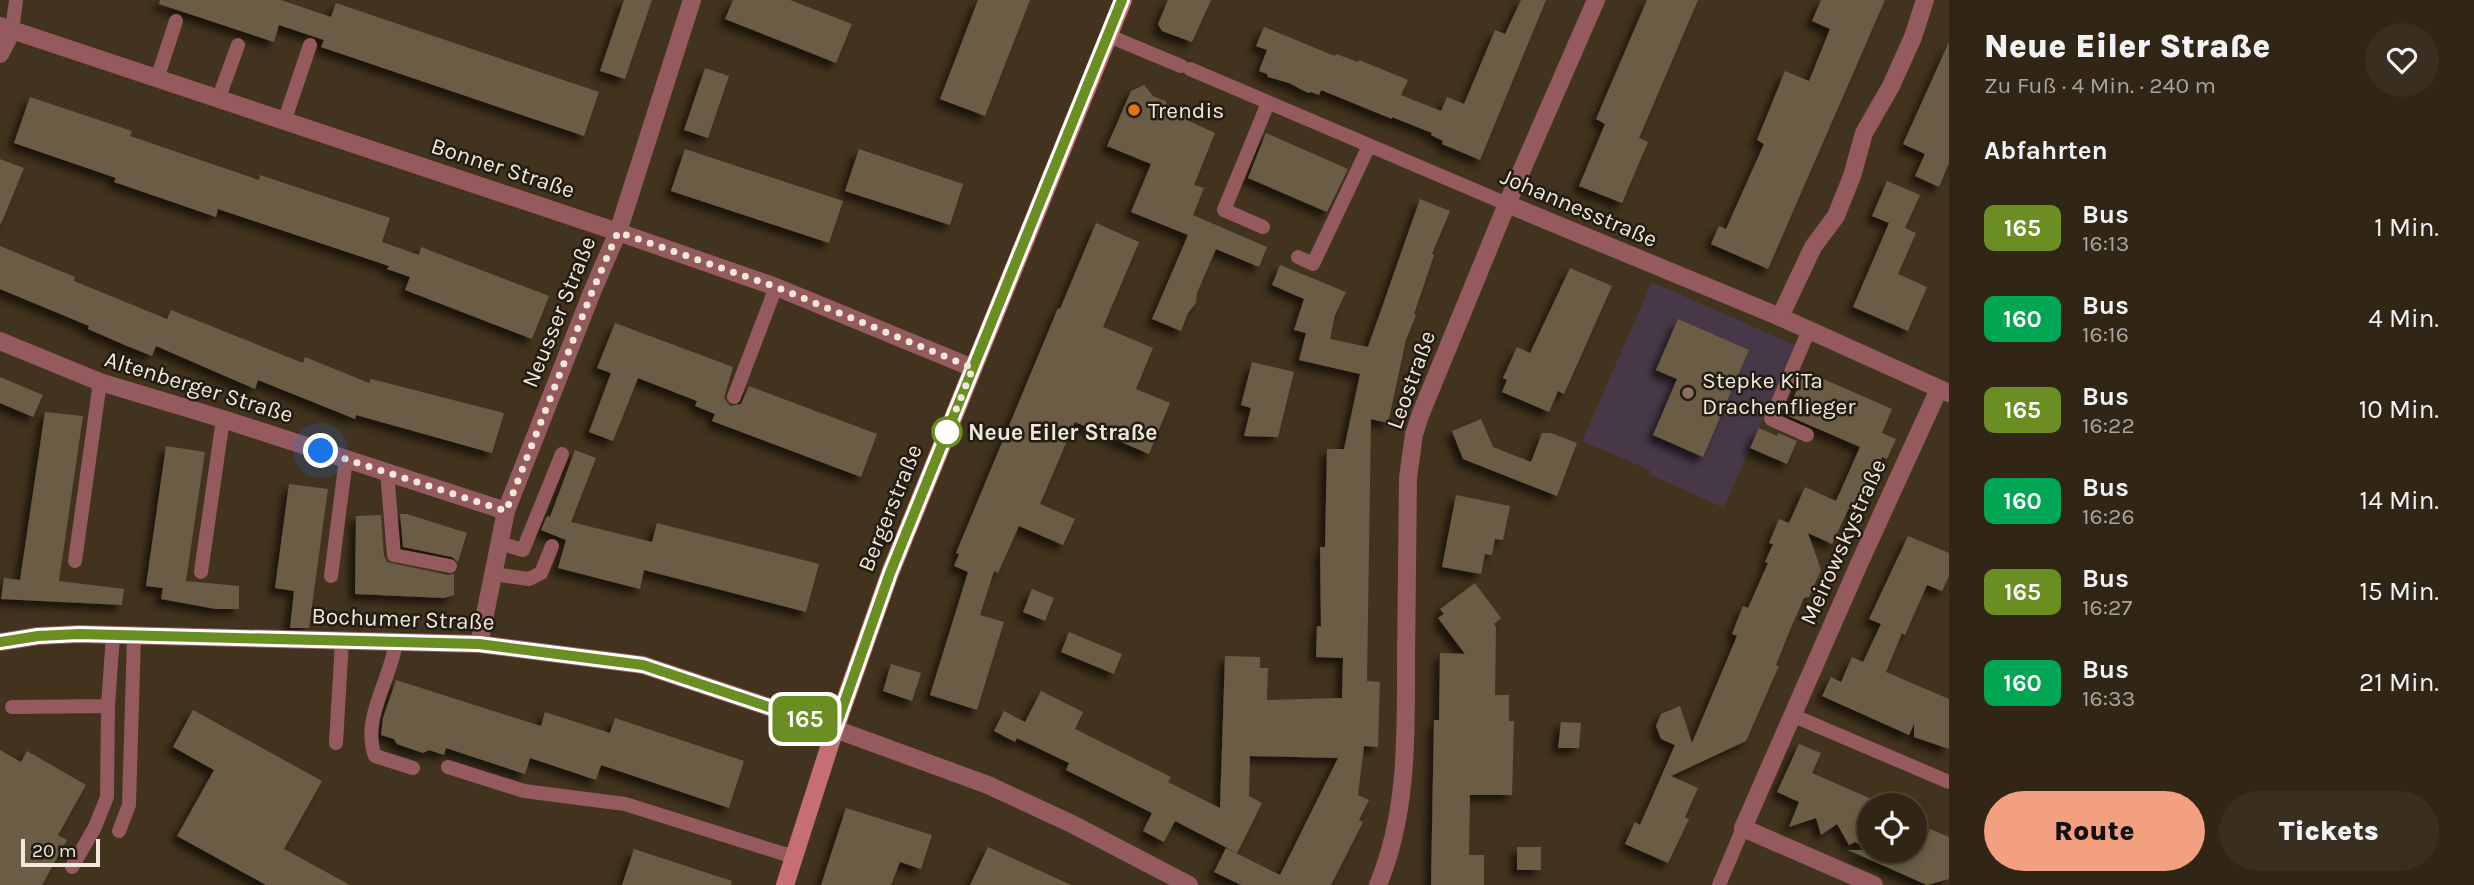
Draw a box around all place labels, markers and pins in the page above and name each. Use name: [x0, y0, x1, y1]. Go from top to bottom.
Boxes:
place label: Trendis: [1148, 97, 1224, 124]
marker: Trendis: [1126, 102, 1142, 118]
place label: Stepke KiTa Drachenflieger: [1702, 367, 1856, 420]
marker: Stepke KiTa Drachenflieger: [1680, 385, 1696, 401]
marker: Neue Eiler Straße: [932, 417, 962, 447]
place label: Neue Eiler Straße: [968, 419, 1158, 446]

